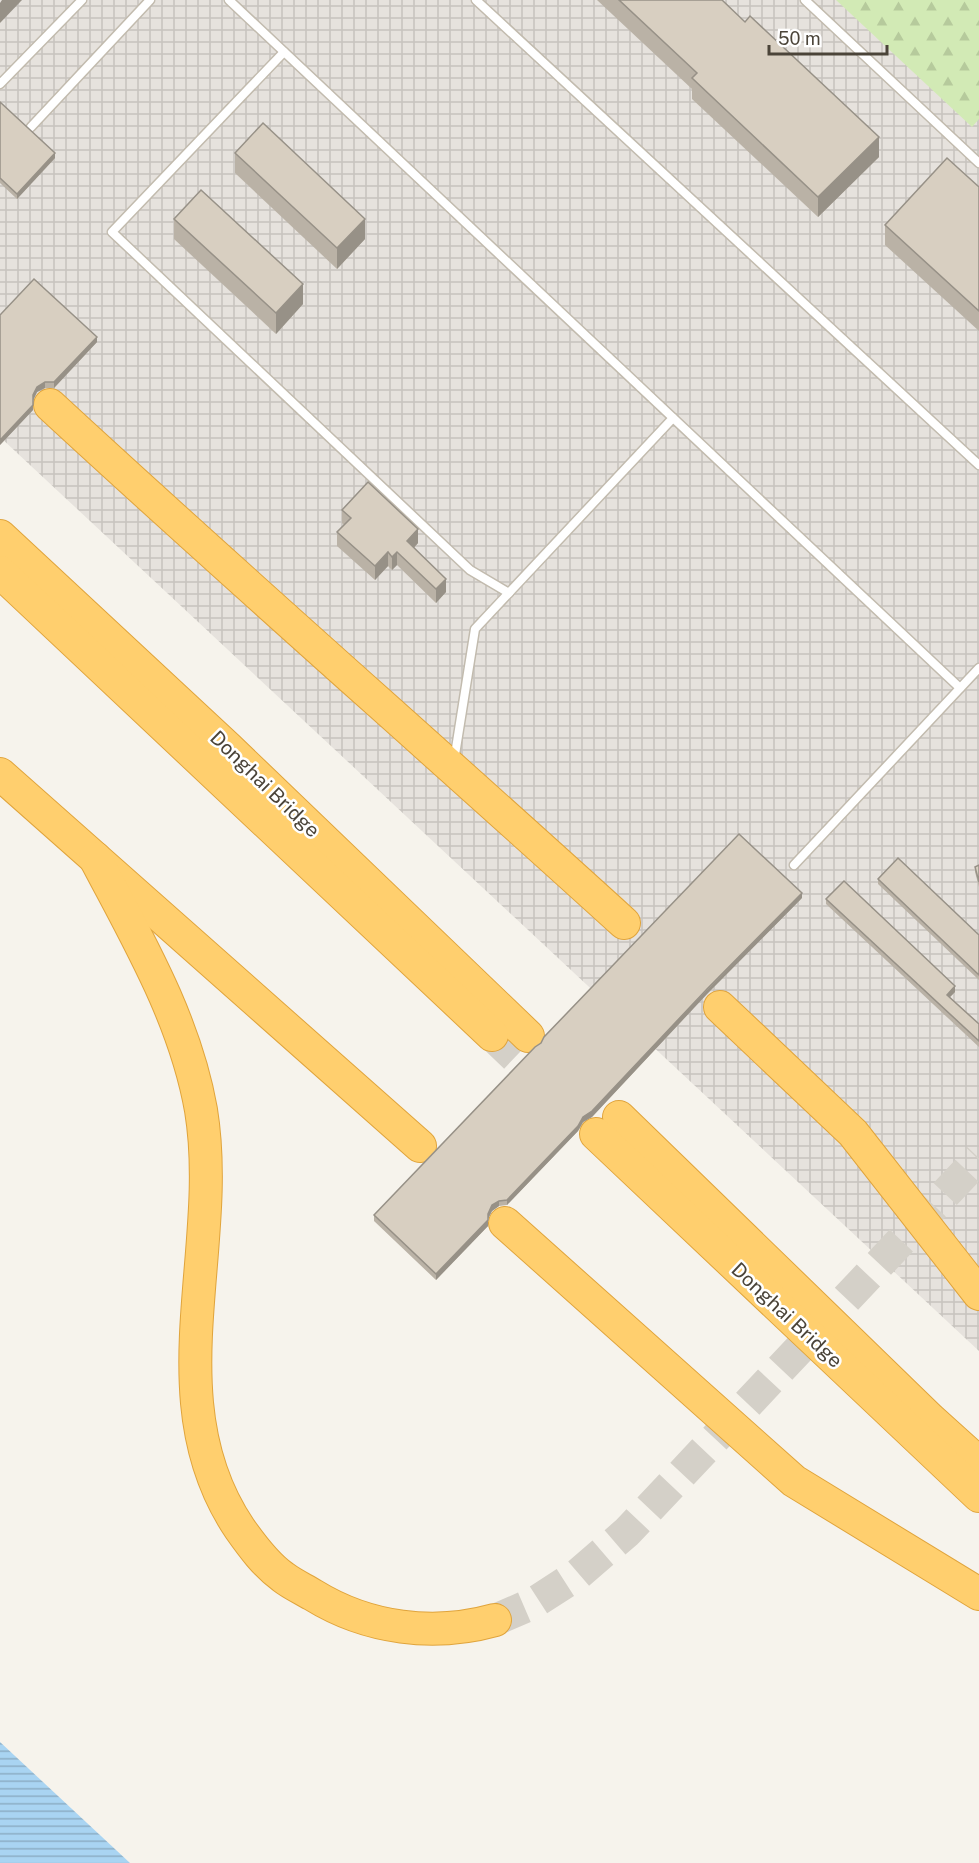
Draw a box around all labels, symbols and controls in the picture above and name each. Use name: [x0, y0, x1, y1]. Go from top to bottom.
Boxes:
scale bar: [769, 18, 888, 56]
text: 50 m: [778, 28, 821, 49]
street label: Donghai Bridge: [205, 726, 325, 842]
street label: Donghai Bridge: [727, 1257, 847, 1373]

